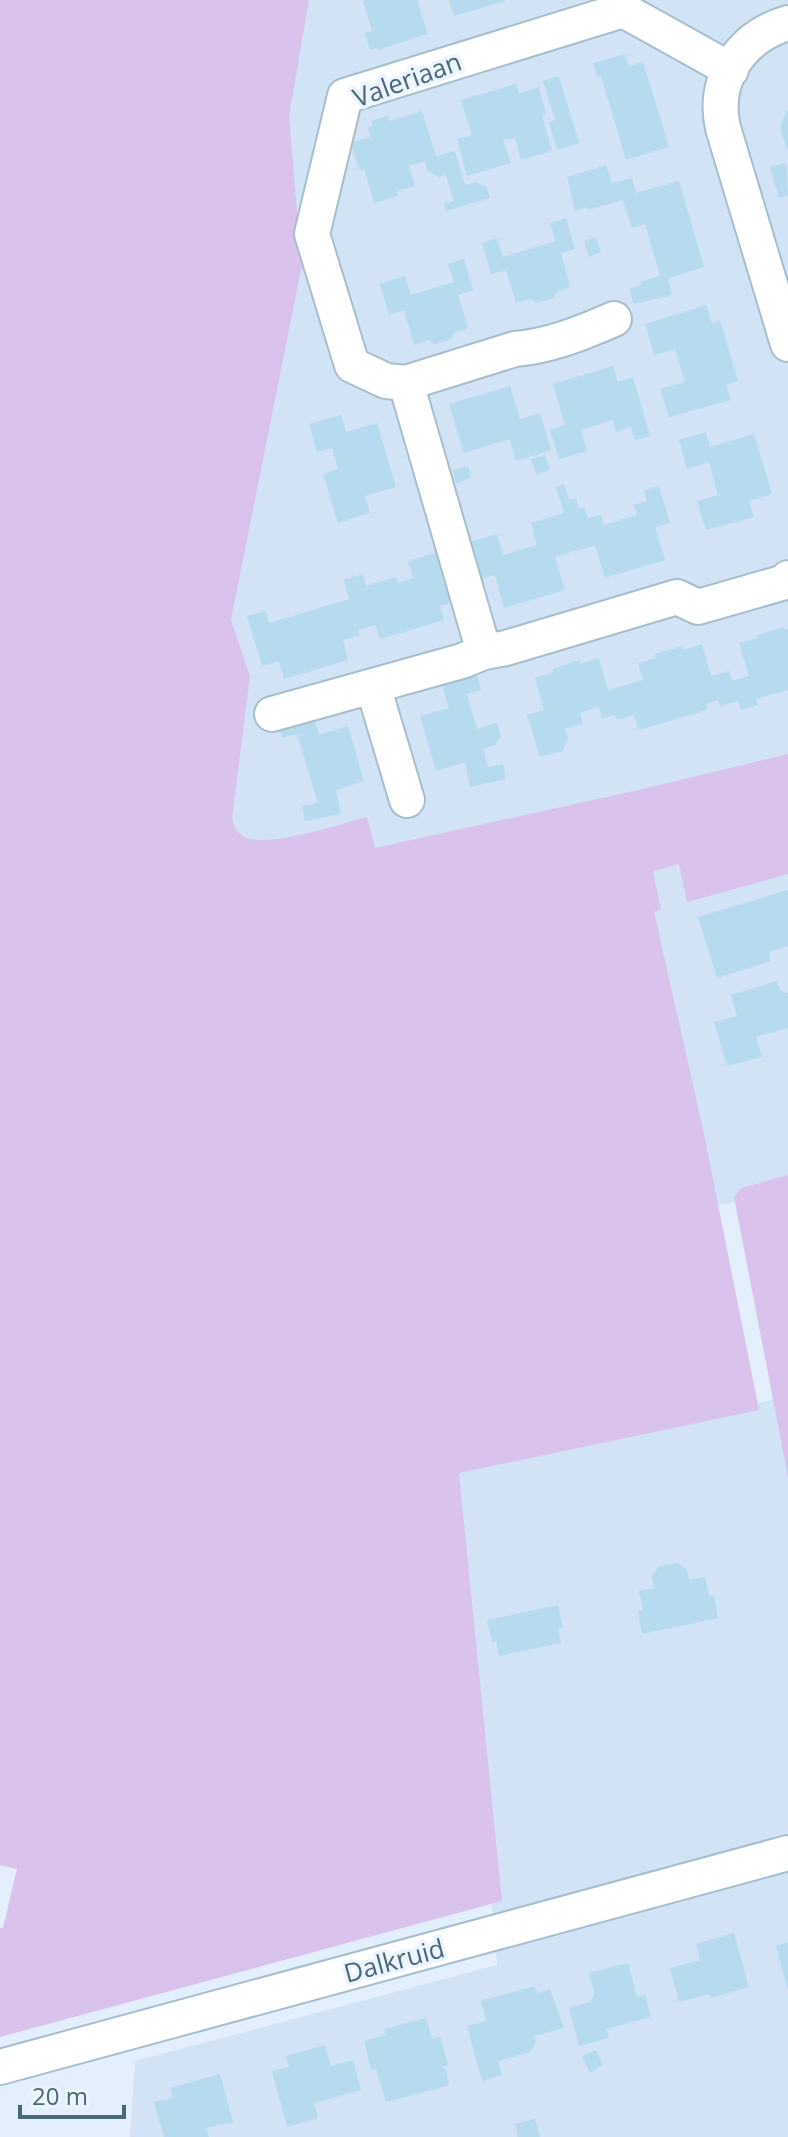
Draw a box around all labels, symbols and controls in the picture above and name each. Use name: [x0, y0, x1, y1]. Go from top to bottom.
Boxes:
street label: Valeriaan: [348, 43, 466, 115]
street label: Dalkruid: [340, 1929, 448, 1991]
scale bar: [20, 2069, 124, 2119]
text: 20 m: [32, 2079, 88, 2112]

